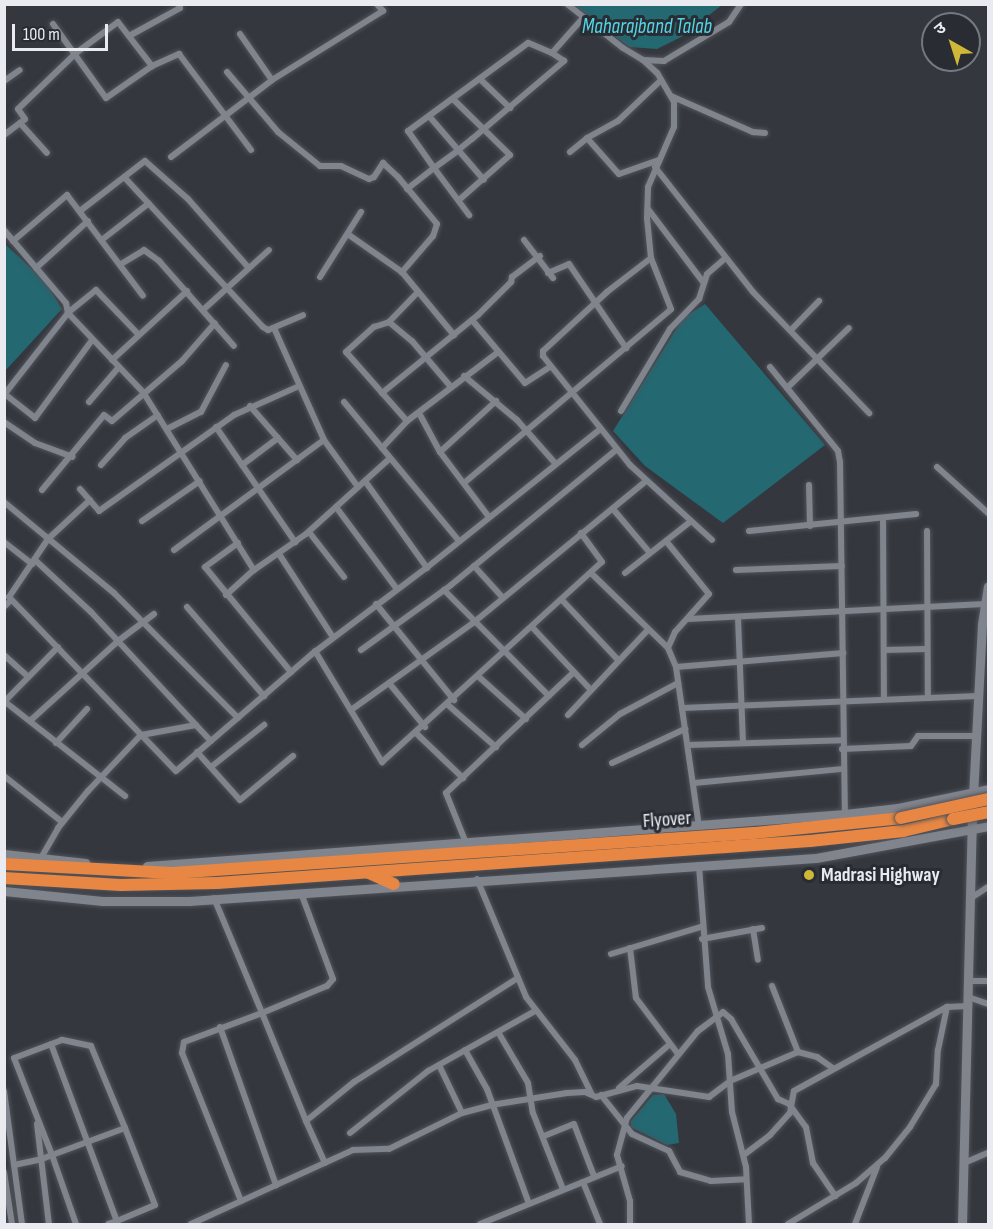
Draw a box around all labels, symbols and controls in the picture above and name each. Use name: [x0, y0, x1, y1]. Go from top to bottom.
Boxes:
scale bar: [15, 12, 111, 50]
north arrow: [921, 12, 981, 72]
water label: Maharajband Talab: [582, 14, 712, 40]
text: उ: [931, 19, 950, 40]
text: 100 m: [23, 24, 60, 45]
street label: Flyover: [642, 806, 692, 834]
place label: Madrasi Highway: [821, 863, 940, 887]
marker: Madrasi Highway: [802, 868, 816, 882]

